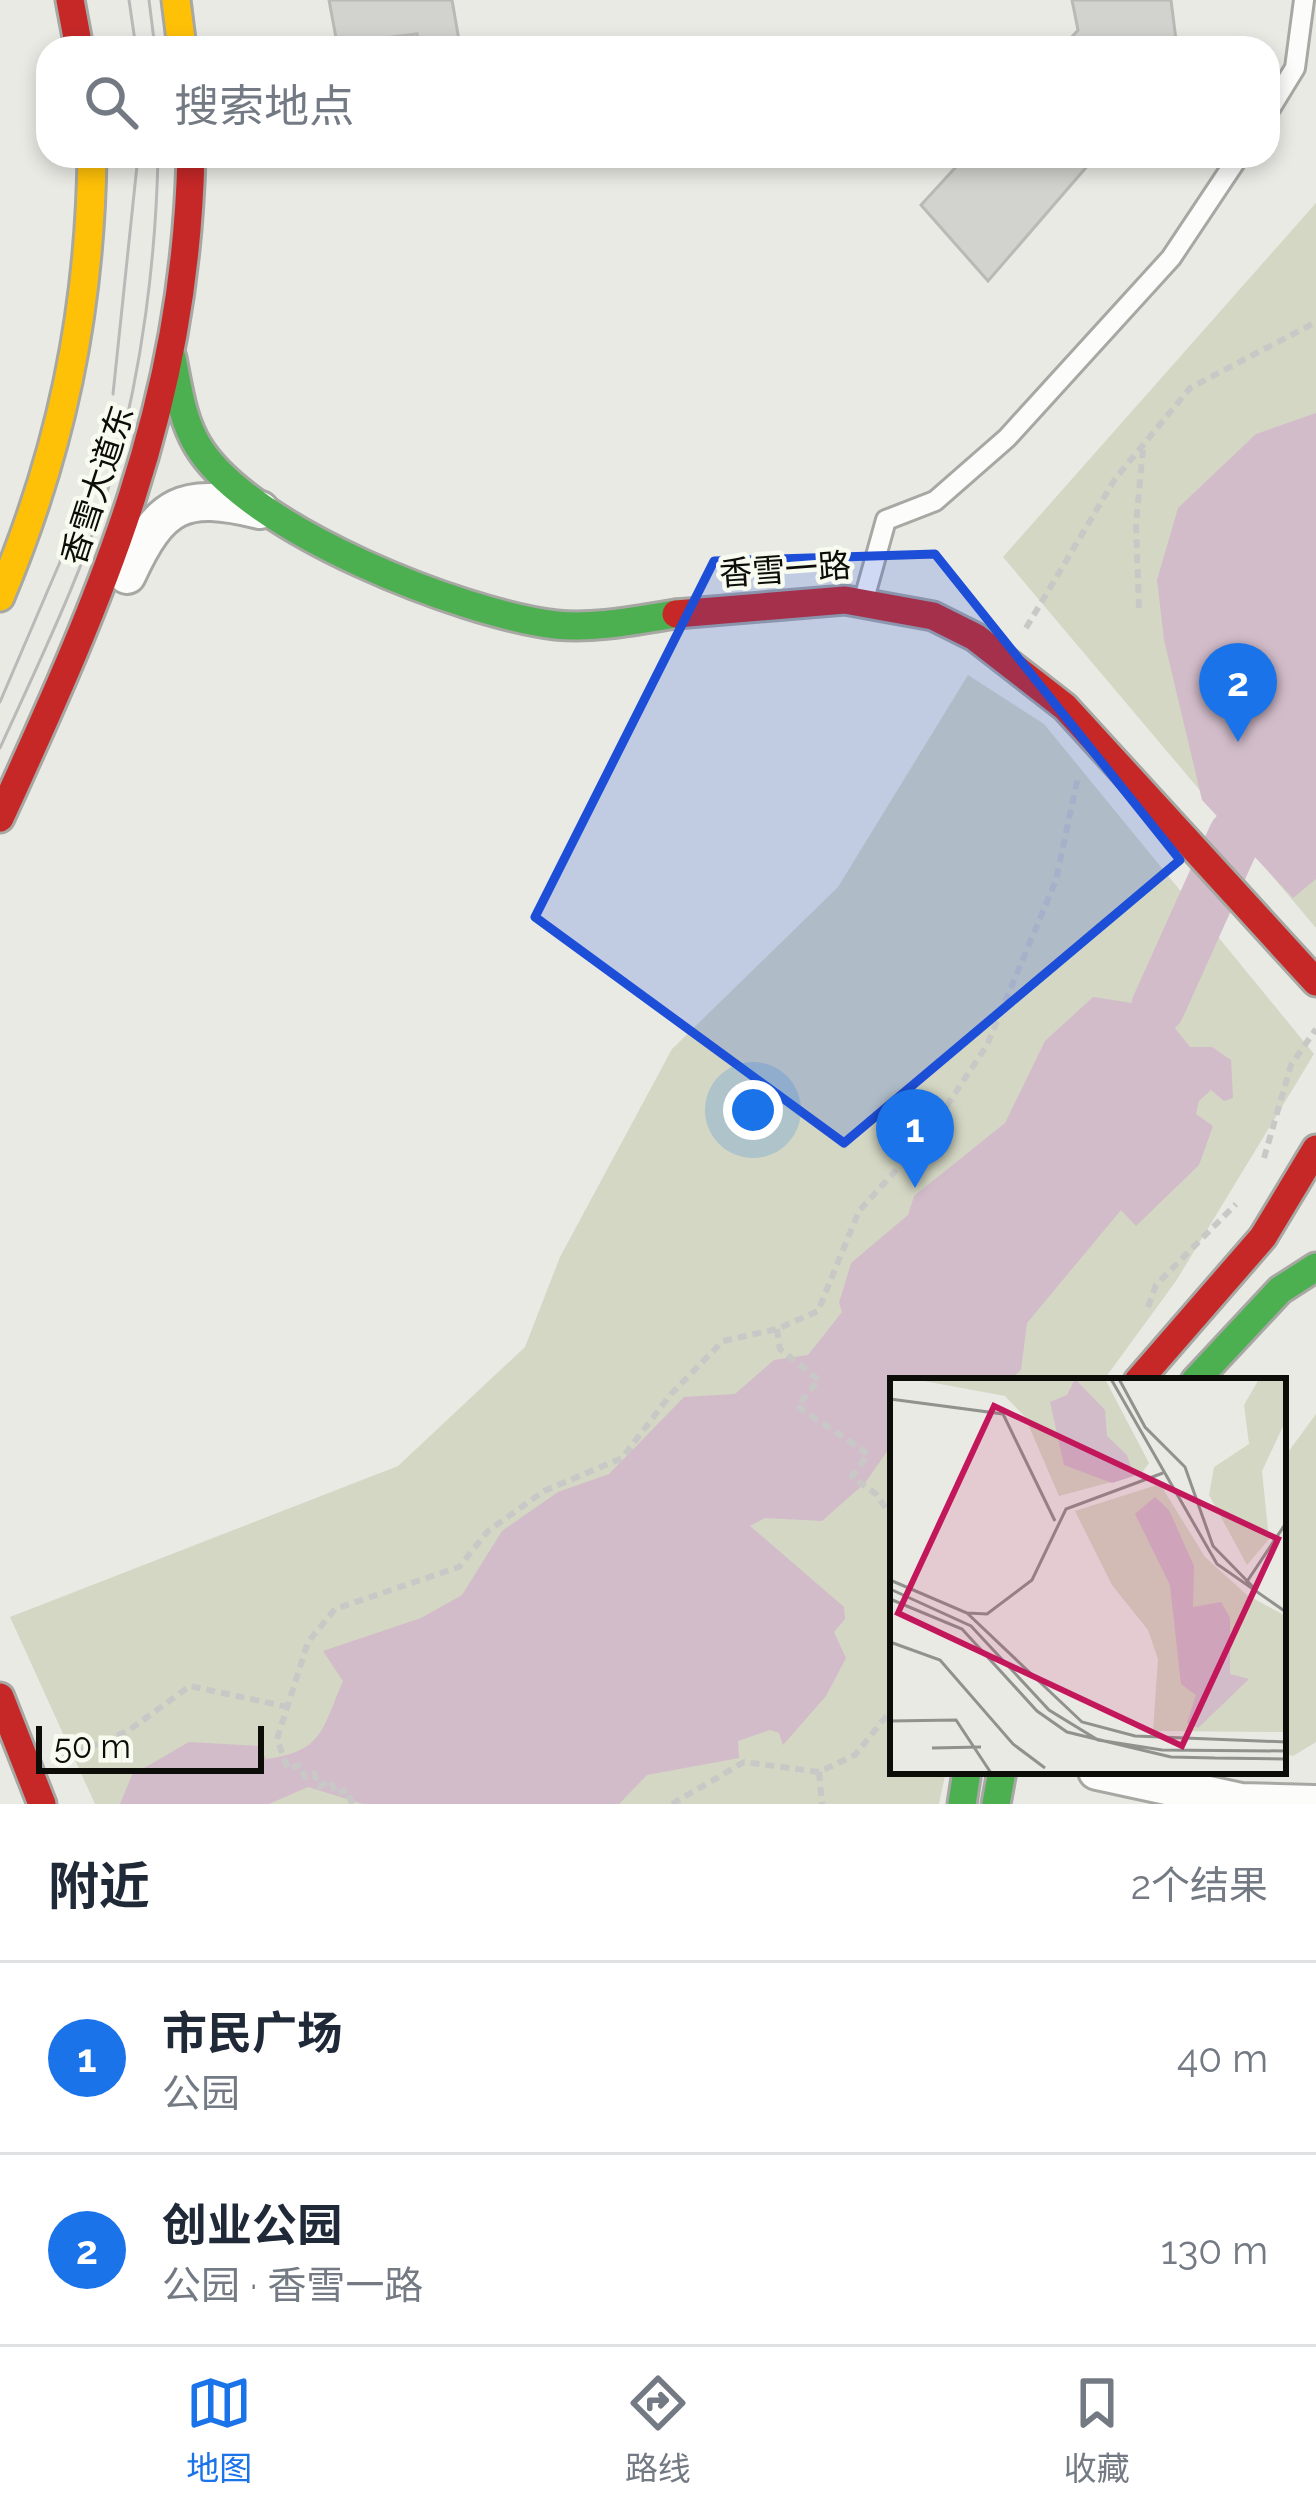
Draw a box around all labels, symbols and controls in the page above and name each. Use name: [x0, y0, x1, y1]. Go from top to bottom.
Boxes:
search box: [36, 36, 1280, 168]
icon: search: [78, 69, 144, 135]
text: 搜索地点: [174, 80, 354, 133]
street label: 香雪大道东: [53, 401, 142, 570]
street label: 香雪一路: [718, 545, 852, 594]
pin: 2: [1199, 643, 1277, 742]
your location: [723, 1080, 783, 1140]
pin: 1: [876, 1089, 954, 1188]
inset map: [890, 1378, 1286, 1774]
scale bar: [36, 1720, 264, 1773]
text: 50 m: [54, 1727, 131, 1766]
text: 附近: [48, 1856, 150, 1916]
text: 2个结果: [1131, 1862, 1268, 1908]
text: 市民广场: [162, 2007, 342, 2060]
text: 1: [77, 2035, 97, 2081]
text: 40 m: [1177, 2035, 1268, 2081]
text: 公园: [162, 2070, 240, 2116]
text: 创业公园: [162, 2199, 342, 2252]
text: 2: [76, 2227, 98, 2273]
text: 130 m: [1161, 2227, 1268, 2273]
text: 公园 · 香雪一路: [162, 2262, 423, 2308]
tab: 地图: [186, 2370, 252, 2490]
tab: 路线: [625, 2370, 691, 2490]
tab: 收藏: [1064, 2370, 1130, 2490]

